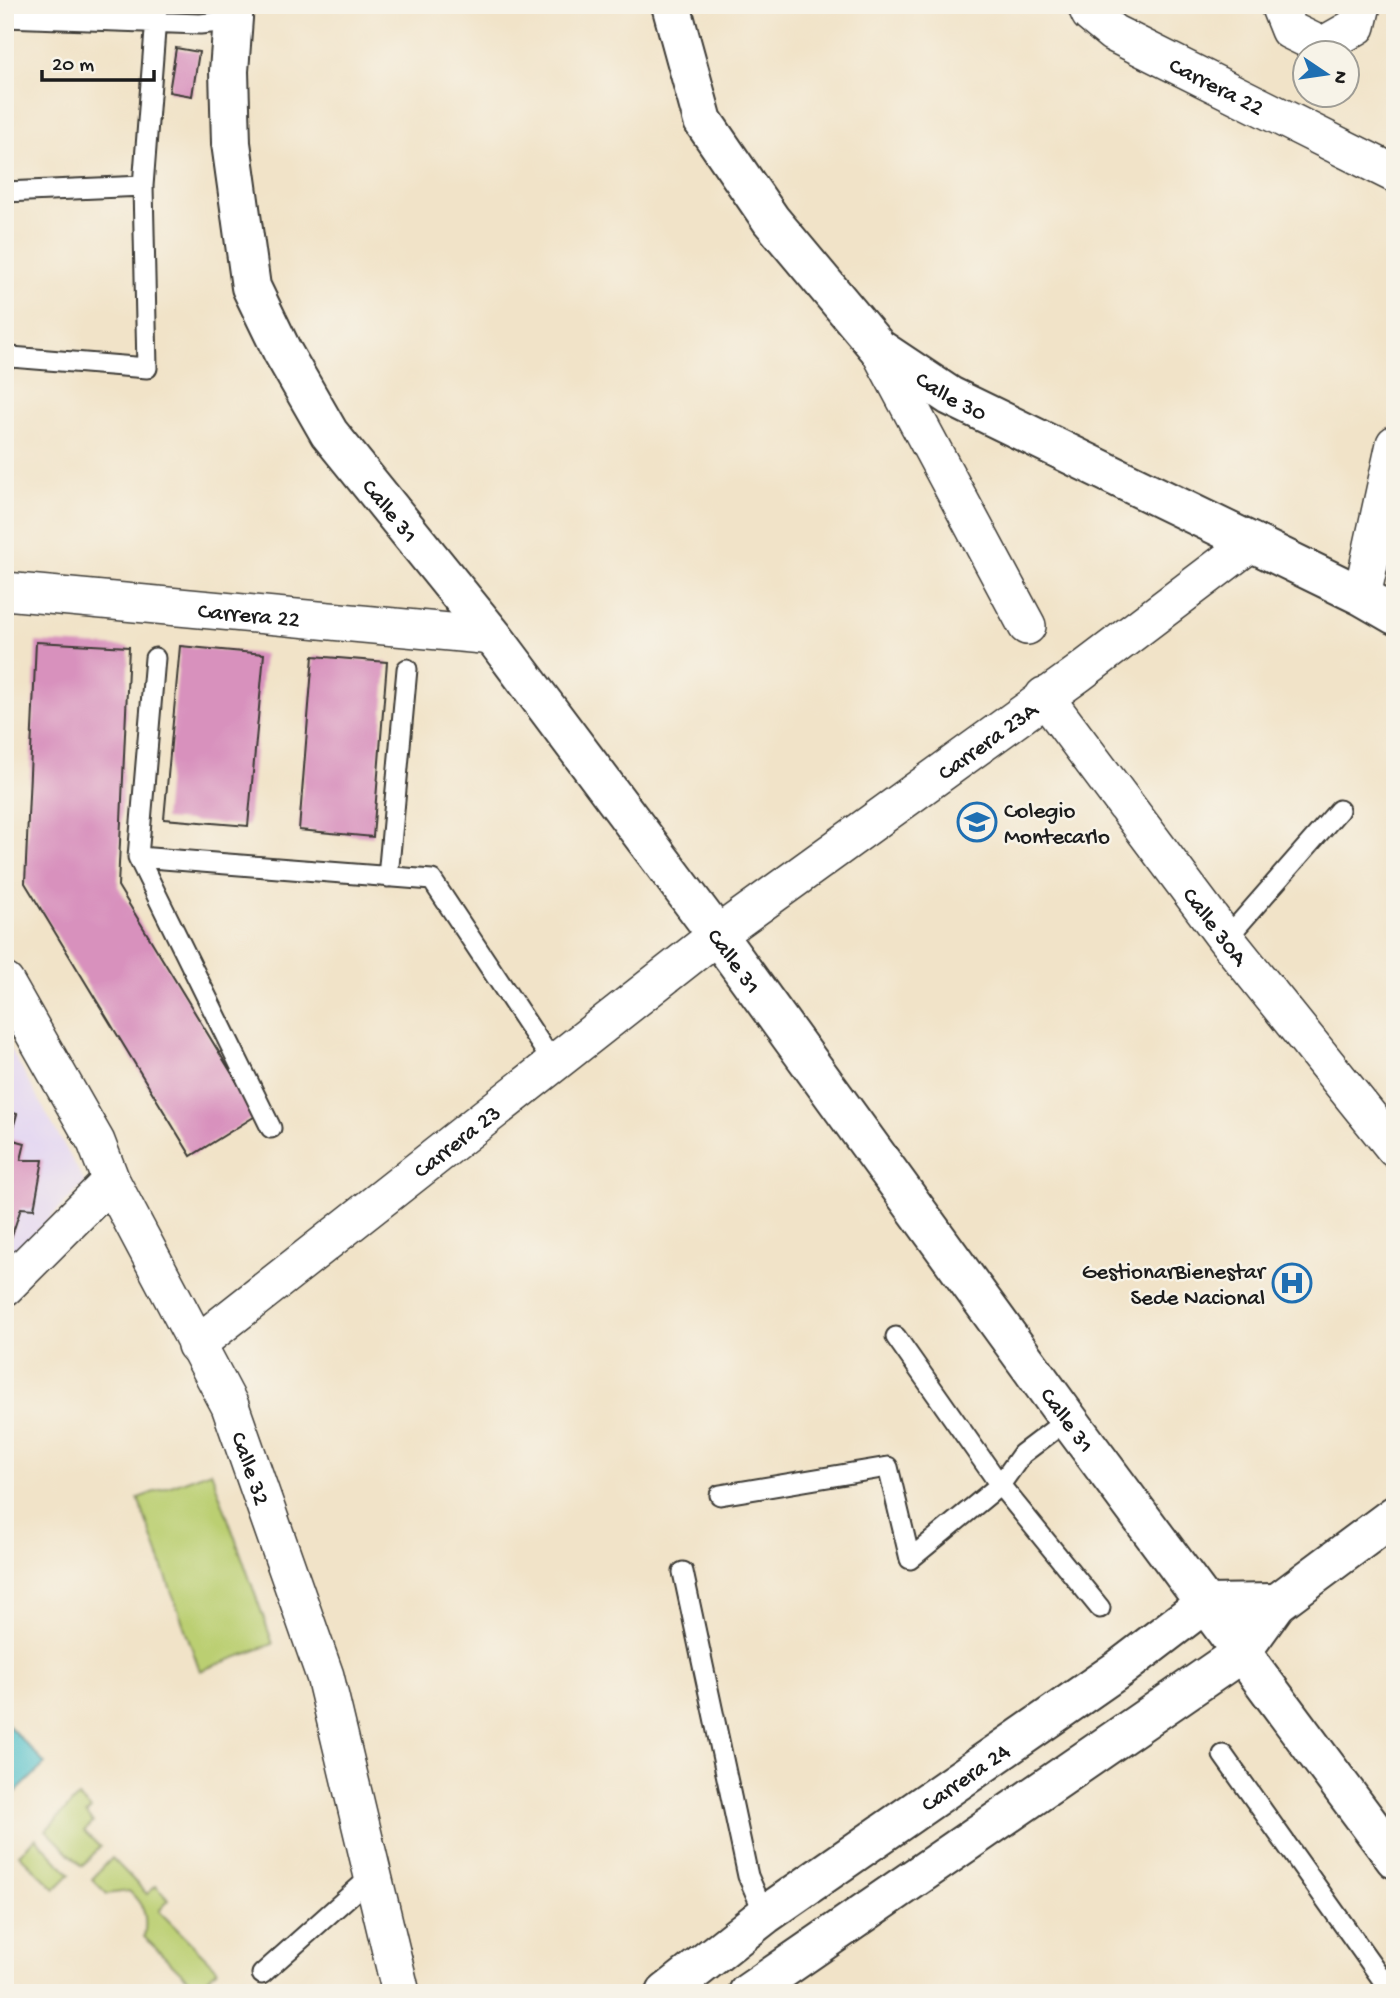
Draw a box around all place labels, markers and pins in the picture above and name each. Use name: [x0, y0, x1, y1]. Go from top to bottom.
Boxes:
place label: Colegio Montecarlo: [1004, 799, 1110, 852]
school or university icon: Colegio Montecarlo: [956, 801, 998, 843]
place label: GestionarBienestar Sede Nacional: [1082, 1260, 1267, 1313]
hospital icon: GestionarBienestar Sede Nacional: [1271, 1262, 1313, 1304]

